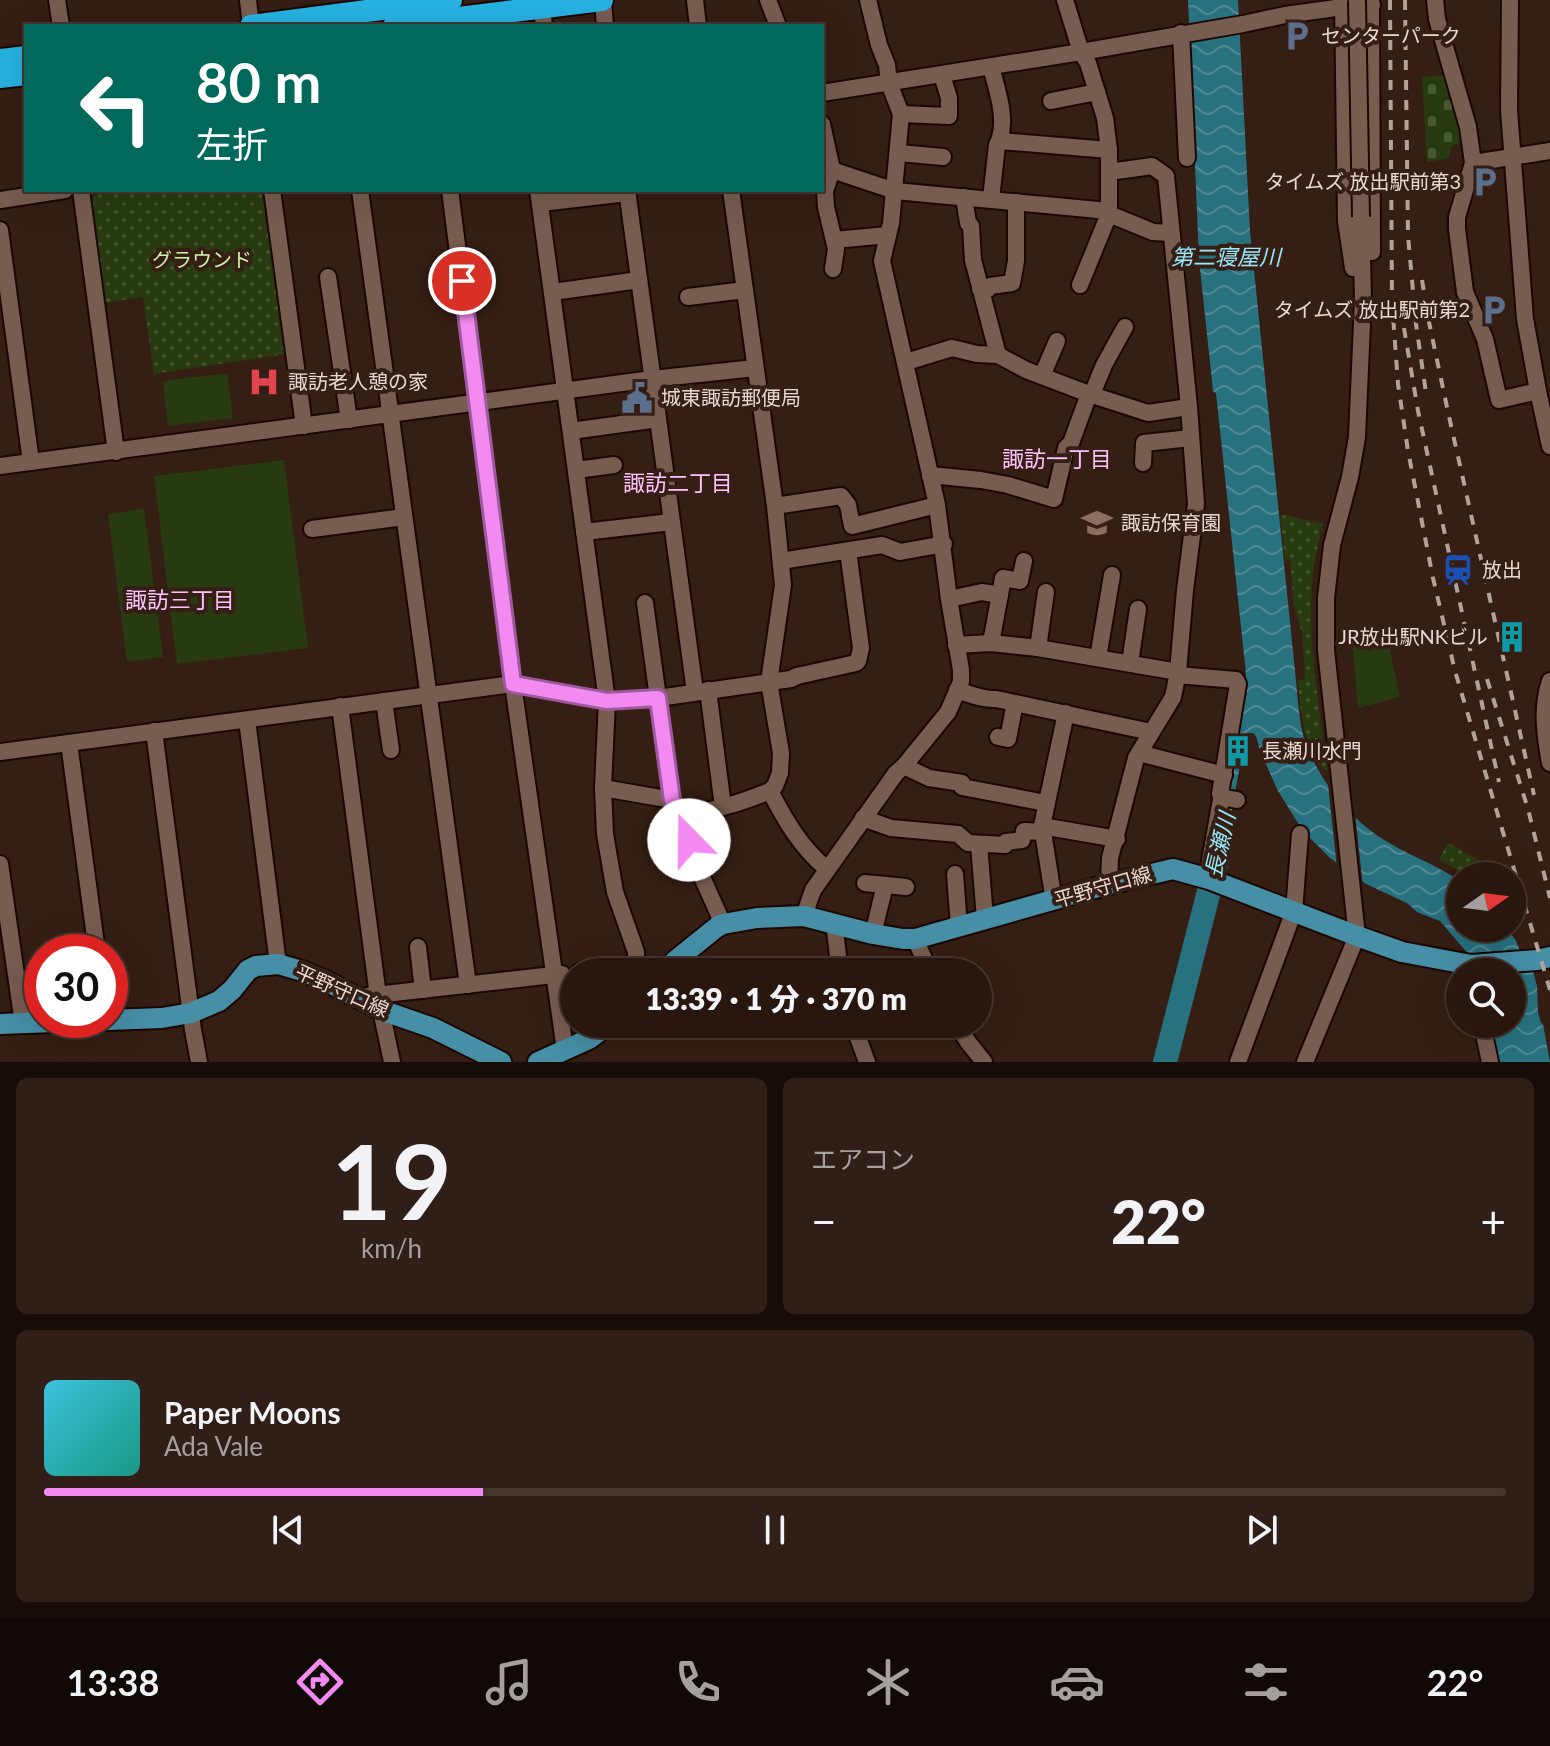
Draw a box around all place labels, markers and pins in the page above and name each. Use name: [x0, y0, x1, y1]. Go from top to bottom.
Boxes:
parking icon: センターパーク: [1280, 19, 1314, 53]
place label: センターパーク: [1321, 23, 1461, 47]
parking icon: タイムズ 放出駅前第3: [1468, 165, 1502, 199]
place label: タイムズ 放出駅前第3: [1265, 169, 1461, 193]
pin: [428, 247, 496, 315]
parking icon: タイムズ 放出駅前第2: [1477, 293, 1511, 327]
place label: タイムズ 放出駅前第2: [1274, 297, 1470, 321]
hospital icon: 諏訪老人憩の家: [247, 365, 281, 399]
place label: 諏訪老人憩の家: [288, 369, 428, 393]
public building icon: 城東諏訪郵便局: [620, 381, 654, 415]
place label: 城東諏訪郵便局: [661, 385, 801, 409]
school or university icon: 諏訪保育園: [1080, 506, 1114, 540]
place label: 諏訪保育園: [1121, 510, 1221, 534]
station icon: 放出: [1441, 553, 1475, 587]
place label: 放出: [1482, 557, 1522, 581]
building icon: JR放出駅NKビル: [1495, 620, 1529, 654]
place label: JR放出駅NKビル: [1339, 624, 1488, 648]
building icon: 長瀬川水門: [1221, 734, 1255, 768]
place label: 長瀬川水門: [1262, 738, 1362, 762]

